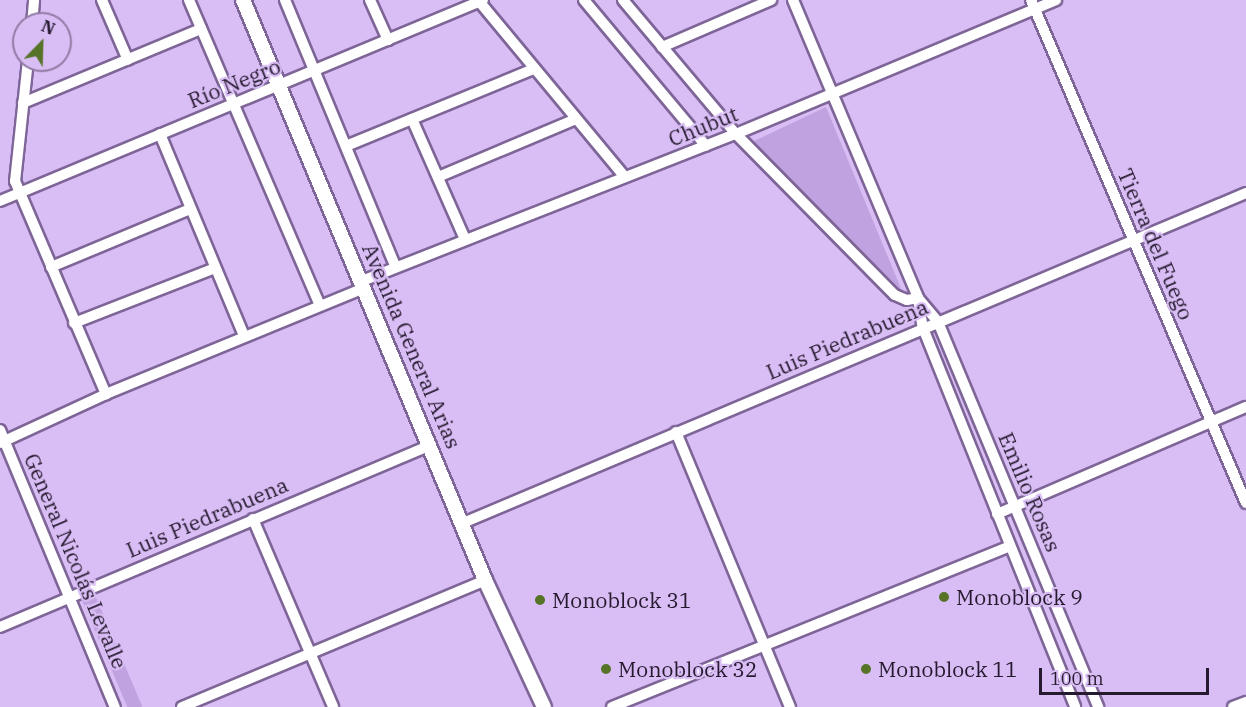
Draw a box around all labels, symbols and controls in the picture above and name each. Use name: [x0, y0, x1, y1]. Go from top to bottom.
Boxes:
north arrow: [12, 12, 72, 72]
text: N: [39, 16, 58, 39]
street label: Río Negro: [184, 53, 284, 113]
street label: Chubut: [665, 101, 741, 151]
street label: Tierra del Fuego: [1113, 165, 1199, 323]
street label: Avenida General Arias: [357, 240, 467, 452]
street label: Luis Piedrabuena: [762, 294, 932, 384]
street label: Emilio Rosas: [994, 428, 1066, 556]
street label: General Nicolás Levalle: [19, 450, 133, 672]
street label: Luis Piedrabuena: [122, 472, 292, 562]
place label: Monoblock 9: [956, 584, 1083, 610]
place label: Monoblock 31: [552, 587, 692, 613]
marker: Monoblock 9: [937, 590, 951, 604]
marker: Monoblock 31: [533, 593, 547, 607]
place label: Monoblock 32: [618, 656, 758, 682]
place label: Monoblock 11: [878, 656, 1018, 682]
scale bar: [1042, 656, 1212, 694]
marker: Monoblock 32: [599, 662, 613, 676]
marker: Monoblock 11: [859, 662, 873, 676]
text: 100 m: [1050, 667, 1104, 690]

